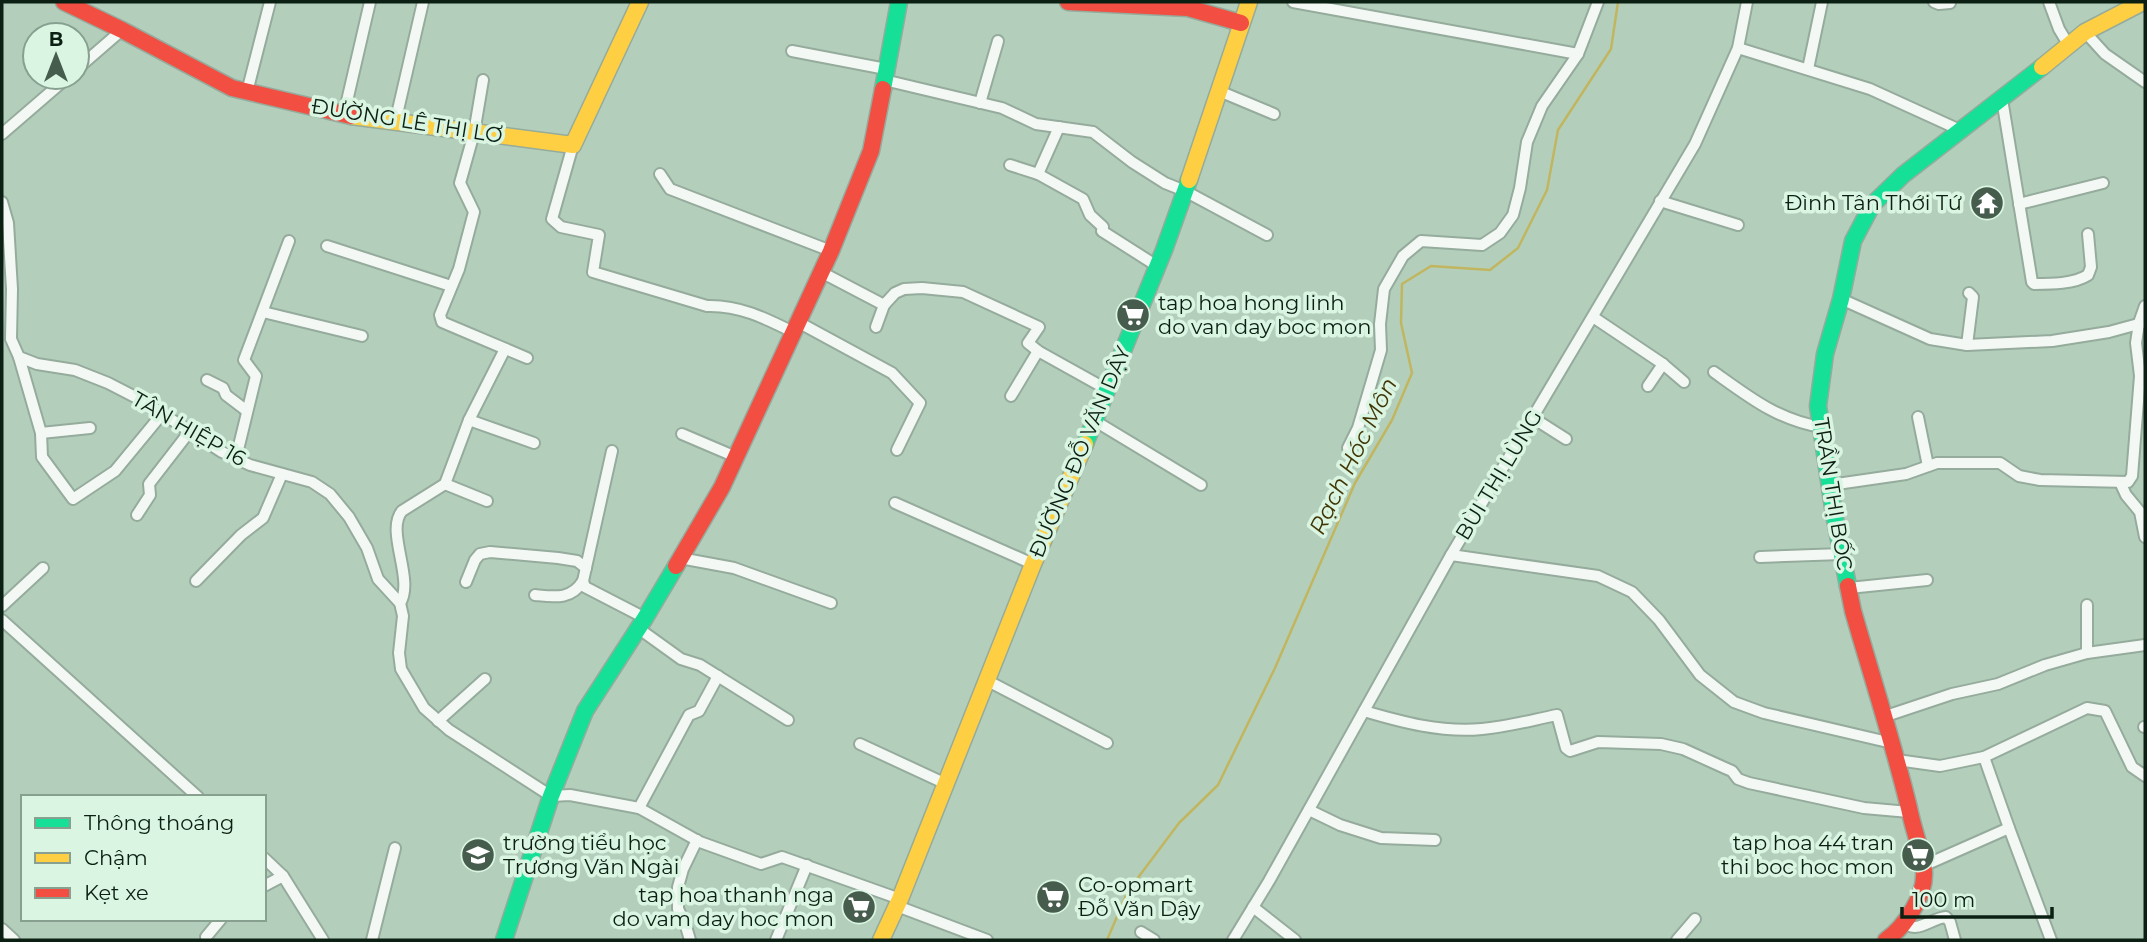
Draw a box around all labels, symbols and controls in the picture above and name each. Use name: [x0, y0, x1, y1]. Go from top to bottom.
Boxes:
north arrow: [21, 21, 91, 91]
text: B: [49, 28, 63, 51]
street label: ĐƯỜNG LÊ THỊ LƠ: [310, 93, 504, 148]
temple icon: Đình Tân Thới Tứ: [1968, 184, 2006, 222]
place label: Đình Tân Thới Tứ: [1785, 190, 1962, 215]
place label: tap hoa hong linh do van day boc mon: [1158, 290, 1371, 339]
supermarket icon: tap hoa hong linh do van day boc mon: [1114, 296, 1152, 334]
street label: ĐƯỜNG ĐỖ VĂN DẬY: [1023, 341, 1136, 561]
water label: Rạch Hóc Môn: [1303, 373, 1403, 539]
street label: TÂN HIỆP 16: [128, 386, 251, 471]
street label: BÙI THỊ LÙNG: [1450, 405, 1547, 544]
street label: TRẦN THỊ BỐC: [1809, 416, 1858, 572]
legend: [21, 795, 266, 921]
text: Thông thoáng: [84, 810, 234, 835]
place label: trường tiểu học Trương Văn Ngài: [503, 830, 679, 879]
place label: tap hoa 44 tran thi boc hoc mon: [1721, 830, 1894, 879]
school or university icon: trường tiểu học Trương Văn Ngài: [459, 836, 497, 874]
supermarket icon: tap hoa 44 tran thi boc hoc mon: [1899, 836, 1937, 874]
text: Chậm: [84, 845, 148, 870]
place label: Co-opmart Đỗ Văn Dậy: [1078, 872, 1201, 921]
scale bar: [1902, 876, 2052, 920]
supermarket icon: Co-opmart Đỗ Văn Dậy: [1034, 878, 1072, 916]
text: Kẹt xe: [84, 880, 149, 905]
place label: tap hoa thanh nga do vam day hoc mon: [613, 882, 834, 931]
text: 100 m: [1912, 887, 1975, 912]
supermarket icon: tap hoa thanh nga do vam day hoc mon: [840, 888, 878, 926]

